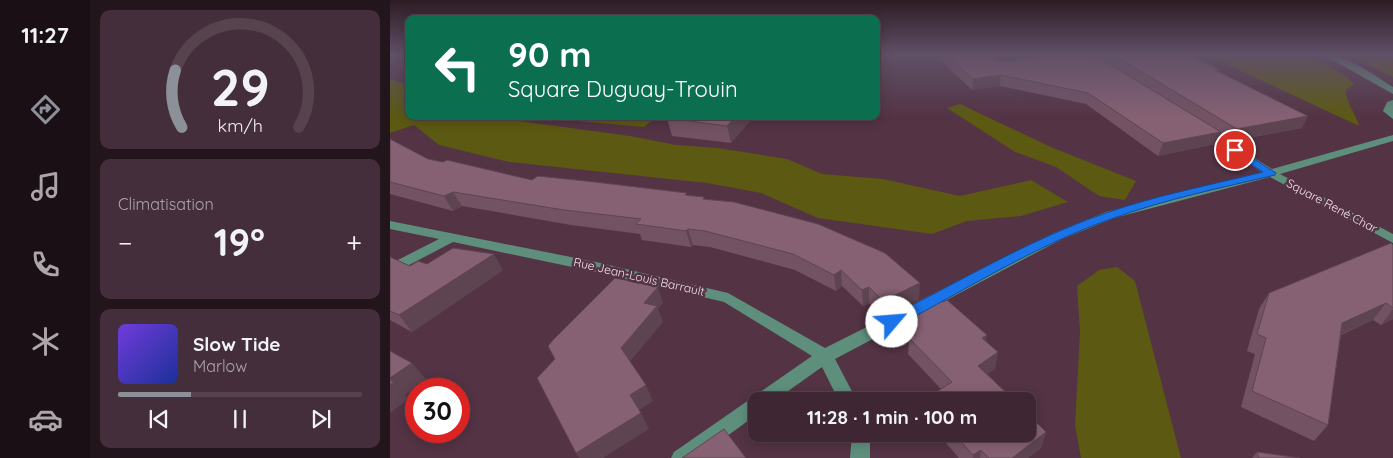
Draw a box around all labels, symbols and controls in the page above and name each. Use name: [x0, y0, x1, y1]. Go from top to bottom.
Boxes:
text: 11:27: [21, 21, 69, 49]
text: 90 m: [508, 32, 591, 76]
icon: left: [425, 35, 490, 100]
text: 29: [210, 54, 270, 119]
text: Square Duguay-Trouin: [508, 75, 738, 103]
icon: directions: [28, 92, 63, 127]
text: km/h: [217, 114, 263, 136]
pin: [1214, 129, 1256, 171]
icon: arrive: [1221, 136, 1249, 164]
icon: music: [28, 169, 63, 204]
street label: Square René Char: [1284, 175, 1381, 236]
text: Climatisation: [118, 194, 214, 214]
text: 19°: [214, 218, 265, 266]
text: −: [118, 225, 133, 260]
text: +: [346, 225, 362, 260]
icon: phone: [28, 247, 63, 282]
street label: Rue Jean-Louis Barrault: [572, 254, 706, 299]
position arrow: [865, 295, 917, 347]
icon: climate: [28, 324, 63, 359]
text: Slow Tide: [193, 332, 281, 356]
text: Marlow: [193, 356, 247, 376]
speed limit sign: 30: [405, 378, 470, 443]
icon: car: [28, 402, 63, 437]
icon: previous: [145, 405, 173, 433]
icon: pause: [226, 405, 254, 433]
icon: next: [307, 405, 335, 433]
text: 11:28 · 1 min · 100 m: [807, 405, 977, 429]

